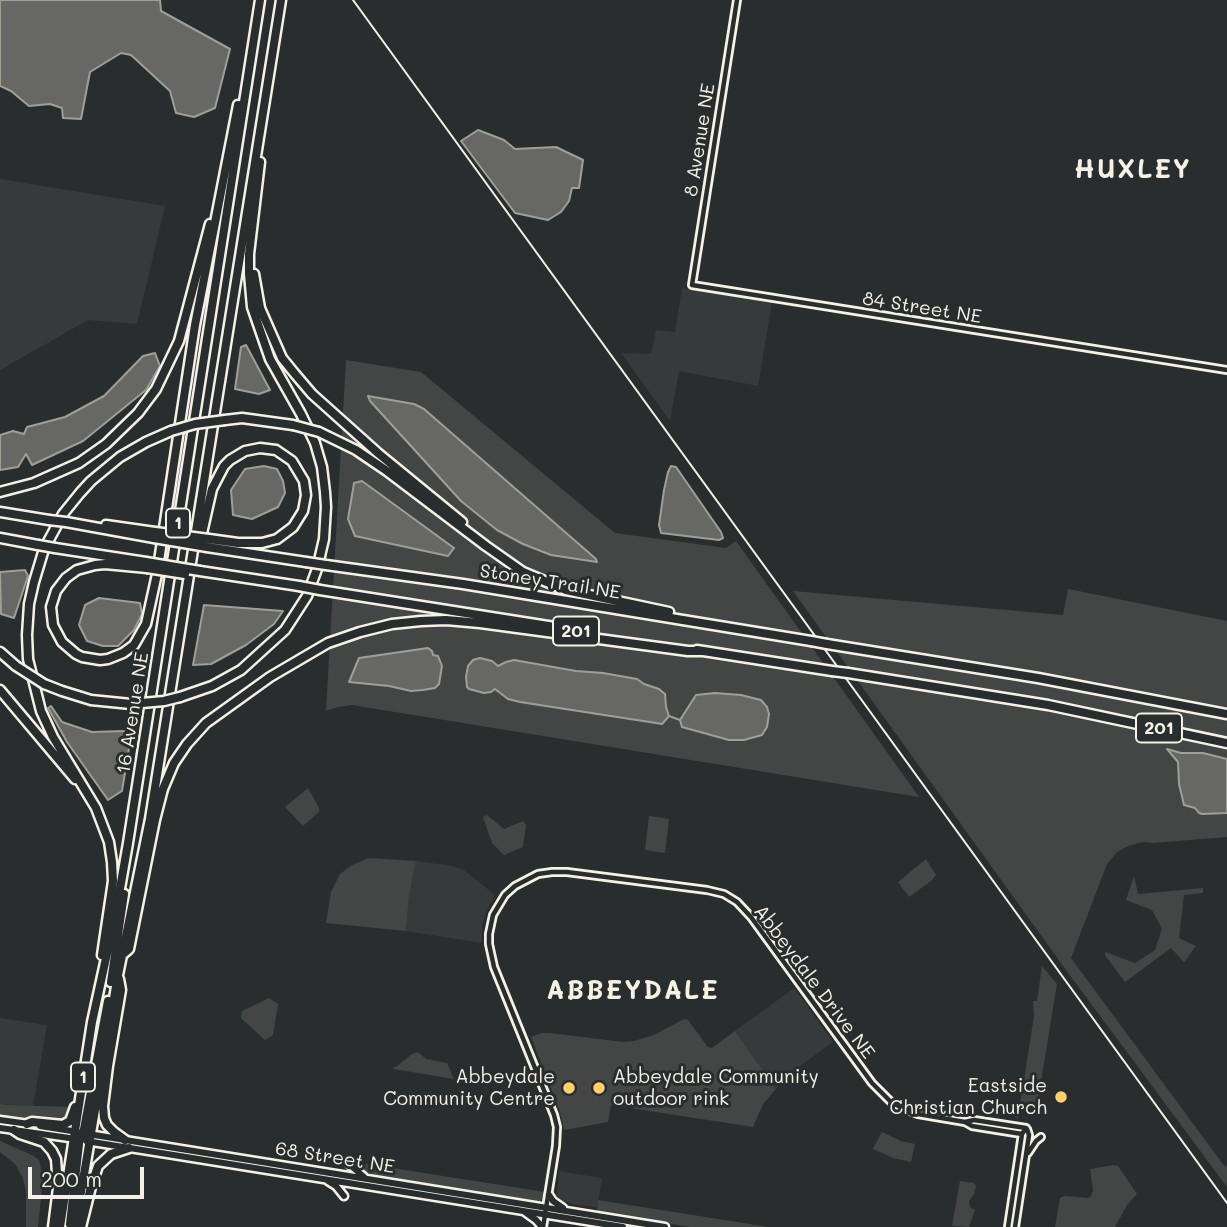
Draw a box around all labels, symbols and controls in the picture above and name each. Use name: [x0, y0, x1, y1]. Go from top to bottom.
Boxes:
street label: 8 Avenue NE: [680, 82, 720, 198]
district label: HUXLEY: [1075, 154, 1191, 186]
street label: 84 Street NE: [861, 287, 983, 329]
road number: 1: [166, 508, 190, 538]
street label: Stoney Trail NE: [478, 560, 622, 604]
road number: 201: [553, 616, 599, 646]
street label: 16 Avenue NE: [112, 651, 154, 775]
road number: 201: [1136, 714, 1182, 742]
street label: Abbeydale Drive NE: [749, 901, 879, 1063]
district label: ABBEYDALE: [547, 975, 719, 1007]
road number: 1: [71, 1062, 95, 1092]
place label: Abbeydale Community Centre: [383, 1066, 555, 1110]
place label: Abbeydale Community outdoor rink: [613, 1066, 819, 1110]
place label: Eastside Christian Church: [889, 1075, 1047, 1119]
marker: Abbeydale Community Centre: [561, 1080, 577, 1096]
marker: Abbeydale Community outdoor rink: [591, 1080, 607, 1096]
marker: Eastside Christian Church: [1053, 1089, 1069, 1105]
street label: 68 Street NE: [274, 1137, 396, 1179]
scale bar: [32, 1154, 147, 1198]
text: 200 m: [41, 1165, 102, 1192]

